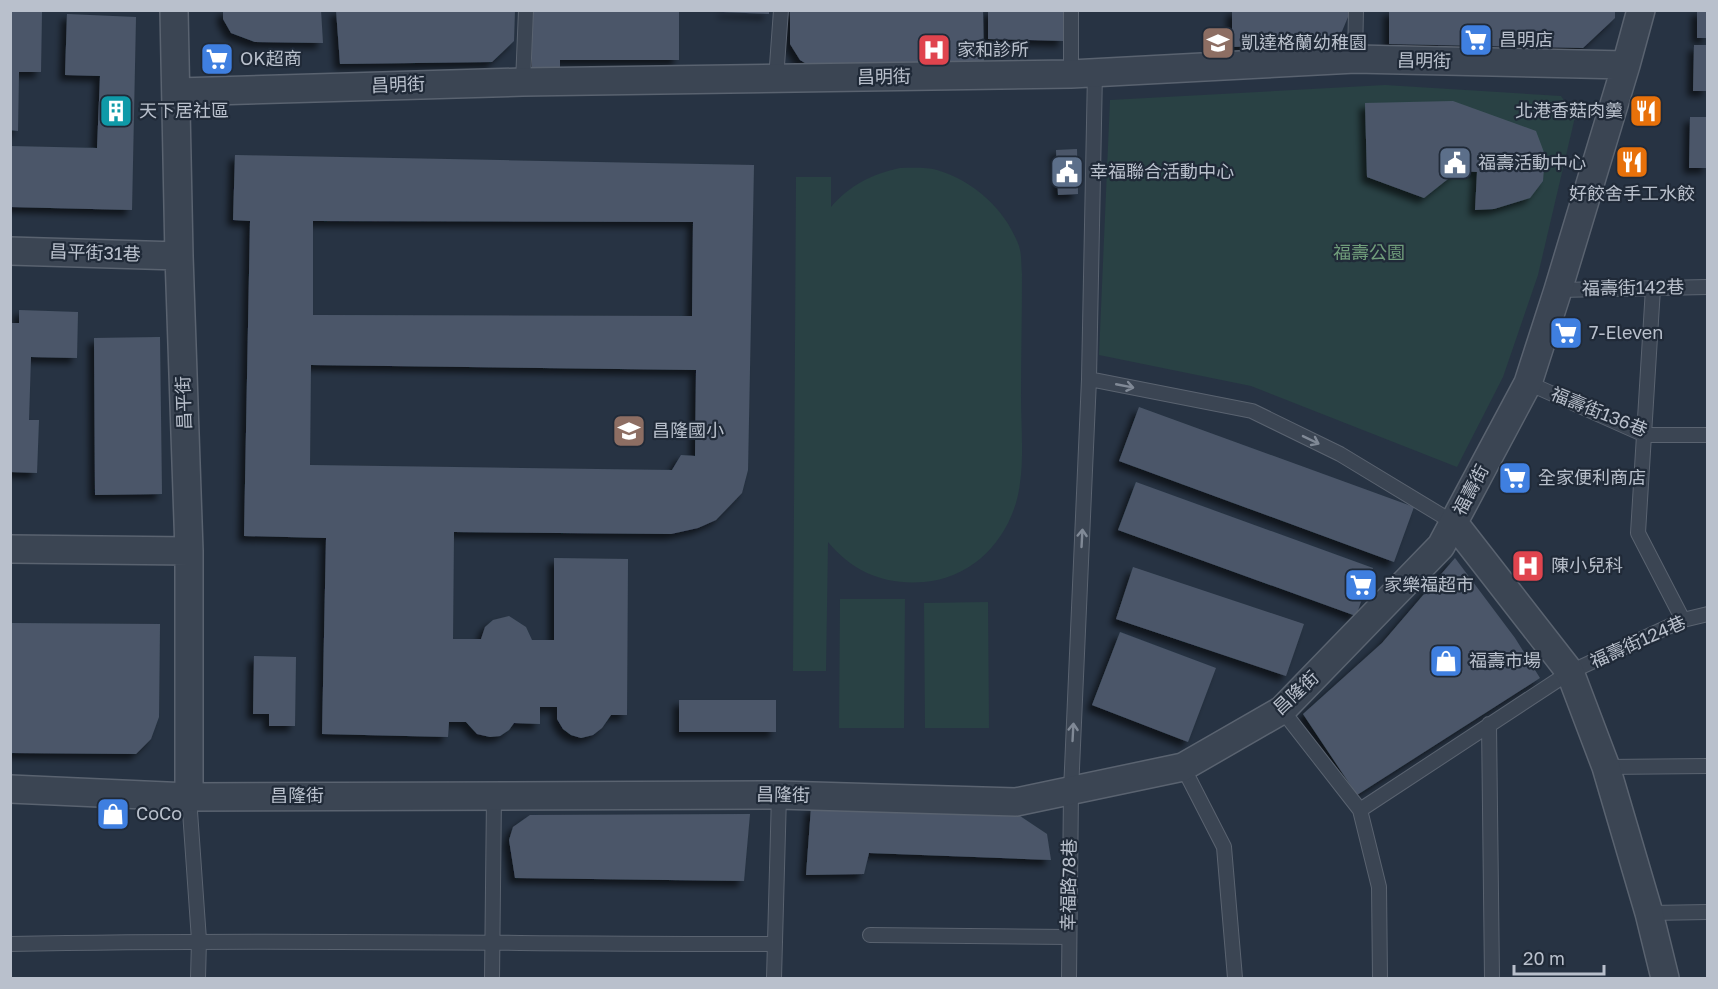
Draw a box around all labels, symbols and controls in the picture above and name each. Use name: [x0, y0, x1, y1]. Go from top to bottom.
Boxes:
supermarket icon: 昌明店: [1458, 22, 1494, 58]
school or university icon: 凱達格蘭幼稚園: [1200, 25, 1236, 61]
place label: 昌明店: [1499, 28, 1553, 50]
place label: 凱達格蘭幼稚園: [1241, 31, 1367, 53]
hospital icon: 家和診所: [916, 32, 952, 68]
place label: 家和診所: [957, 38, 1029, 60]
supermarket icon: OK超商: [199, 41, 235, 77]
place label: OK超商: [240, 47, 302, 69]
street label: 昌明街: [1397, 49, 1451, 71]
street label: 昌明街: [857, 65, 911, 87]
street label: 昌明街: [371, 72, 425, 96]
building icon: 天下居社區: [98, 93, 134, 129]
restaurant icon: 北港香菇肉羹: [1628, 93, 1664, 129]
place label: 天下居社區: [139, 99, 229, 121]
place label: 北港香菇肉羹: [1515, 99, 1623, 121]
restaurant icon: 好餃舍手工水餃: [1614, 144, 1650, 180]
public building icon: 福壽活動中心: [1437, 145, 1473, 181]
place label: 福壽活動中心: [1478, 151, 1586, 173]
public building icon: 幸福聯合活動中心: [1049, 154, 1085, 190]
place label: 幸福聯合活動中心: [1090, 160, 1234, 182]
place label: 好餃舍手工水餃: [1569, 182, 1695, 204]
street label: 昌平街31巷: [49, 239, 141, 265]
park label: 福壽公園: [1333, 241, 1405, 263]
street label: 福壽街142巷: [1582, 275, 1684, 299]
supermarket icon: 7-Eleven: [1548, 315, 1584, 351]
place label: 7-Eleven: [1589, 321, 1663, 343]
street label: 昌平街: [171, 376, 195, 430]
one-way arrow: [1115, 381, 1135, 392]
street label: 福壽街136巷: [1548, 382, 1651, 440]
school or university icon: 昌隆國小: [611, 413, 647, 449]
place label: 昌隆國小: [652, 419, 724, 441]
one-way arrow: [1302, 434, 1320, 446]
supermarket icon: 全家便利商店: [1497, 460, 1533, 496]
street label: 福壽街: [1448, 461, 1493, 519]
place label: 全家便利商店: [1538, 466, 1646, 488]
one-way arrow: [1077, 528, 1088, 548]
hospital icon: 陳小兒科: [1510, 548, 1546, 584]
place label: 陳小兒科: [1551, 554, 1623, 576]
supermarket icon: 家樂福超市: [1343, 567, 1379, 603]
place label: 家樂福超市: [1384, 573, 1474, 595]
street label: 福壽街124巷: [1586, 610, 1689, 672]
shop icon: 福壽市場: [1428, 643, 1464, 679]
place label: 福壽市場: [1469, 649, 1541, 671]
street label: 昌隆街: [1268, 666, 1323, 719]
one-way arrow: [1068, 723, 1079, 743]
street label: 昌隆街: [756, 783, 810, 805]
street label: 昌隆街: [270, 784, 324, 806]
shop icon: CoCo: [95, 796, 131, 832]
place label: CoCo: [136, 802, 182, 824]
street label: 幸福路78巷: [1056, 839, 1080, 931]
scale bar: [1514, 938, 1604, 976]
text: 20 m: [1523, 947, 1565, 969]

